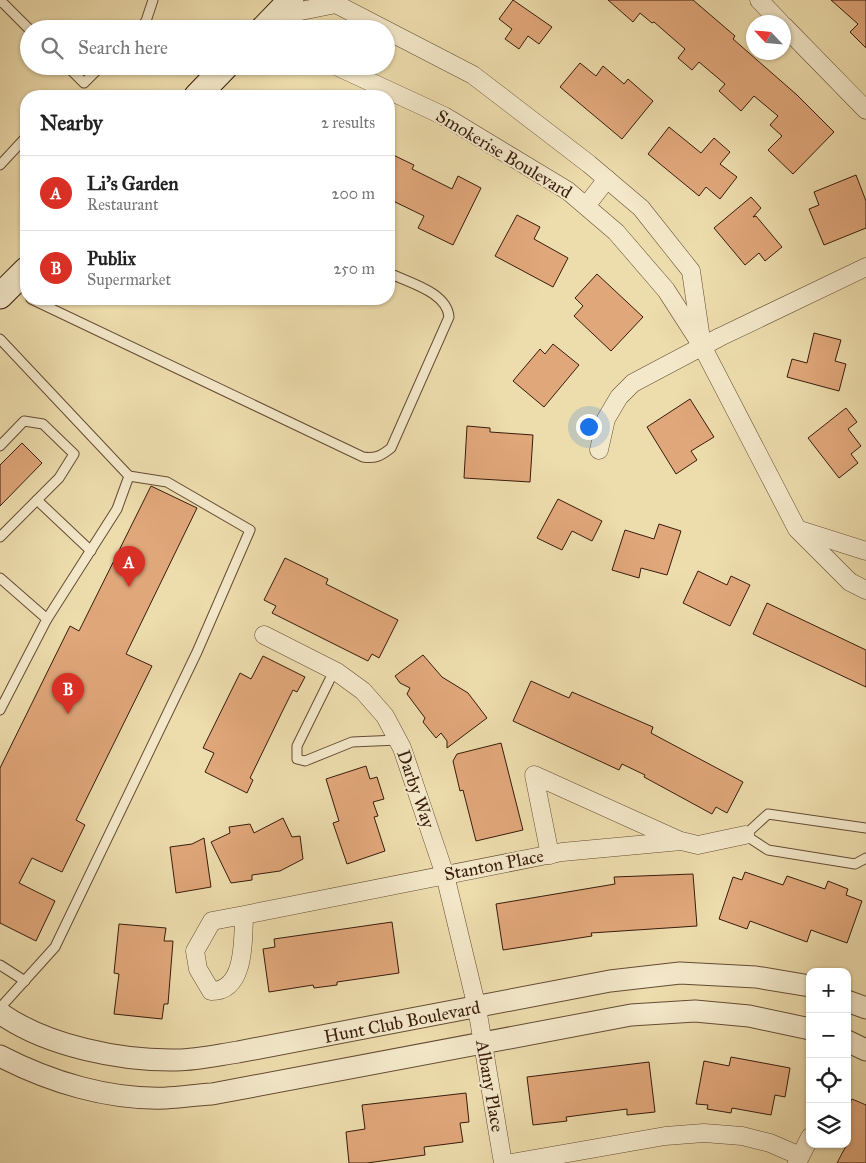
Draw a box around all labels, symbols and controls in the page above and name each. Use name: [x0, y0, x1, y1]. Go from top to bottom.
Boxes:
north arrow: [746, 15, 791, 60]
search box: [20, 20, 395, 75]
icon: search: [38, 34, 66, 62]
text: Search here: [78, 36, 168, 59]
street label: Smokerise Boulevard: [432, 105, 576, 203]
text: Nearby: [40, 110, 103, 136]
text: 2 results: [321, 113, 375, 132]
text: Li's Garden: [87, 172, 179, 195]
text: A: [51, 184, 61, 203]
text: 200 m: [332, 184, 375, 203]
text: Restaurant: [87, 195, 159, 214]
text: Publix: [87, 247, 136, 270]
text: B: [51, 259, 61, 278]
text: 250 m: [334, 259, 375, 278]
text: Supermarket: [87, 270, 171, 289]
your location: [576, 414, 602, 440]
pin: A: [113, 546, 145, 587]
pin: B: [52, 673, 84, 714]
street label: Darby Way: [392, 747, 440, 832]
street label: Stanton Place: [442, 845, 546, 885]
map controls: [806, 968, 851, 1148]
button: +: [806, 968, 851, 1013]
street label: Hunt Club Boulevard: [322, 996, 482, 1048]
button: −: [806, 1013, 851, 1058]
street label: Albany Place: [471, 1037, 509, 1134]
button: locate: [806, 1058, 851, 1103]
button: layers: [806, 1103, 851, 1148]

